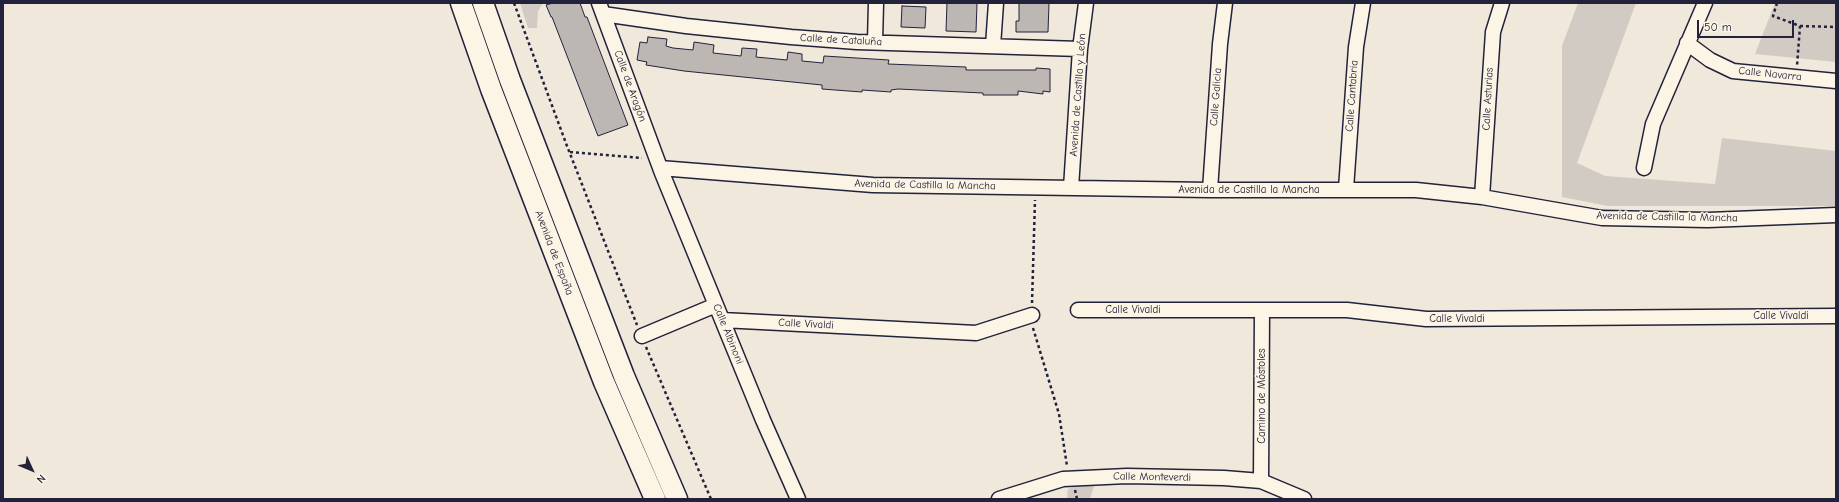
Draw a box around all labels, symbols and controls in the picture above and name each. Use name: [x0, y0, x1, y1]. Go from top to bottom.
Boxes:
scale bar: [1699, 12, 1796, 38]
text: 50 m: [1704, 20, 1732, 34]
street label: Calle de Cataluña: [800, 31, 882, 49]
street label: Avenida de Castilla y León: [1067, 33, 1089, 157]
street label: Calle de Aragón: [611, 48, 649, 124]
street label: Calle Cantabria: [1343, 60, 1361, 132]
street label: Calle Navarra: [1738, 64, 1802, 84]
street label: Calle Galicia: [1207, 67, 1225, 127]
street label: Calle Asturias: [1480, 67, 1496, 131]
street label: Avenida de Castilla la Mancha: [854, 177, 996, 193]
street label: Avenida de Castilla la Mancha: [1178, 183, 1320, 197]
street label: Avenida de España: [532, 209, 576, 297]
street label: Avenida de Castilla la Mancha: [1596, 209, 1738, 225]
street label: Calle Albinoni: [710, 302, 746, 366]
street label: Calle Vivaldi: [1105, 303, 1161, 317]
street label: Calle Vivaldi: [1753, 309, 1809, 323]
street label: Calle Vivaldi: [1429, 312, 1485, 326]
street label: Calle Vivaldi: [778, 316, 834, 332]
street label: Camino de Móstoles: [1255, 348, 1269, 444]
north arrow: [12, 450, 52, 490]
street label: Calle Monteverdi: [1113, 470, 1191, 484]
text: N: [34, 472, 48, 486]

